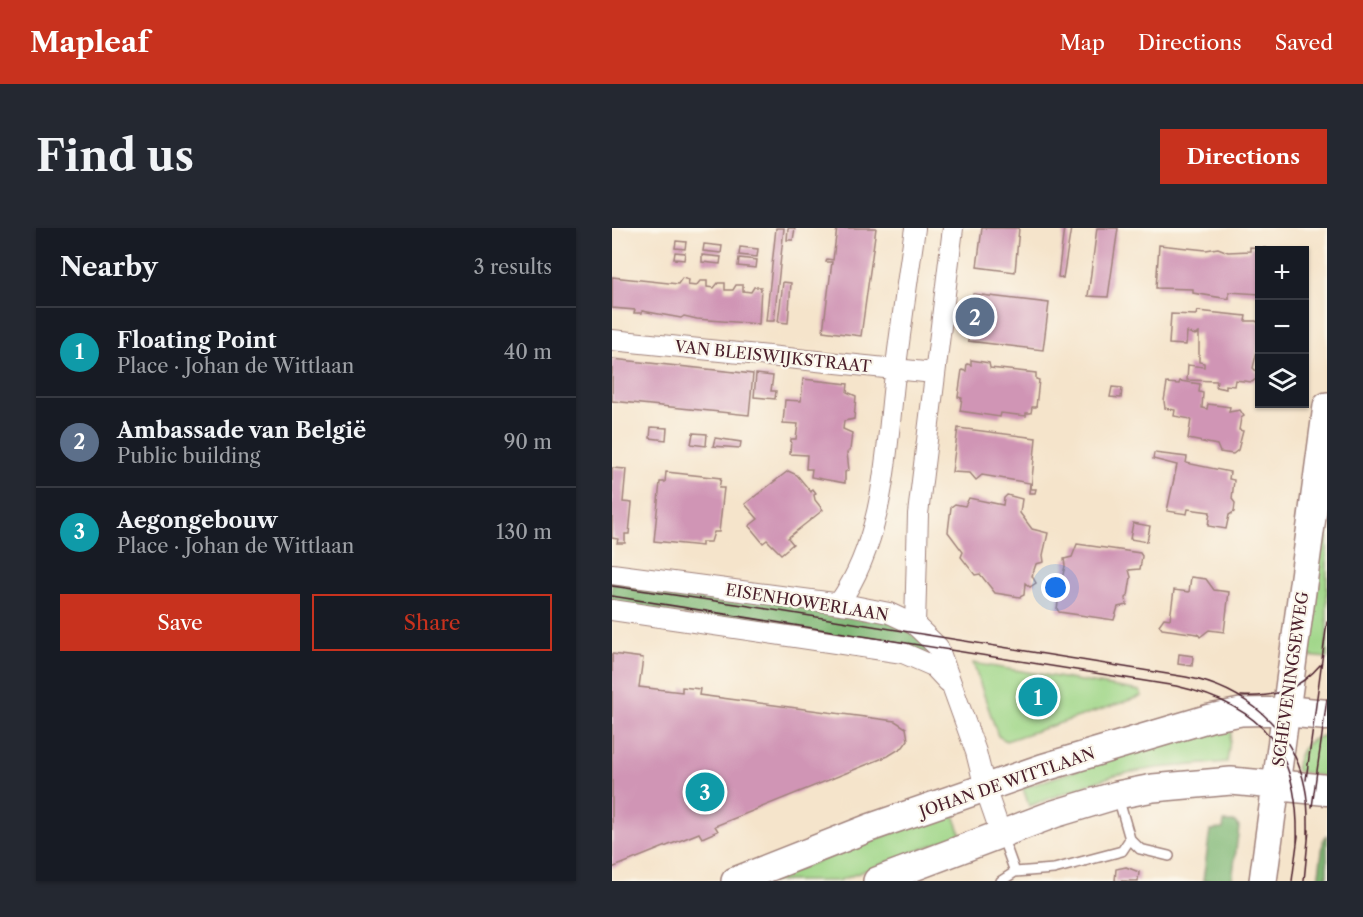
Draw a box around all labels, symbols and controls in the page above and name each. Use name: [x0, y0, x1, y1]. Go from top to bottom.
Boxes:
text: Mapleaf: [30, 25, 149, 59]
text: Map: [1060, 30, 1105, 55]
text: Directions: [1138, 30, 1242, 55]
text: Saved: [1275, 30, 1333, 55]
button: Directions: [1160, 129, 1327, 184]
text: Find us: [36, 130, 194, 182]
map controls: [1255, 246, 1309, 408]
button: +: [1255, 246, 1309, 300]
text: Nearby: [60, 251, 158, 283]
text: 3 results: [474, 255, 552, 279]
pin: 2: [956, 294, 994, 340]
button: −: [1255, 300, 1309, 354]
text: Floating Point: [117, 327, 277, 354]
street label: VAN BLEISWIJKSTRAAT: [673, 336, 872, 376]
text: 1: [75, 340, 84, 364]
text: 40 m: [504, 340, 552, 364]
text: Place · Johan de Wittlaan: [117, 354, 354, 378]
button: layers: [1255, 354, 1309, 408]
text: Ambassade van België: [117, 417, 366, 444]
text: 2: [74, 430, 85, 454]
text: 90 m: [504, 430, 552, 454]
text: Public building: [117, 444, 260, 468]
text: Aegongebouw: [117, 507, 278, 534]
text: 3: [74, 520, 85, 544]
text: 130 m: [496, 520, 552, 544]
text: Place · Johan de Wittlaan: [117, 534, 354, 558]
your location: [1041, 573, 1070, 602]
street label: EISENHOWERLAAN: [724, 579, 890, 625]
street label: SCHEVENINGSEWEG: [1268, 590, 1312, 768]
button: Save: [60, 594, 300, 651]
button: Share: [312, 594, 552, 651]
pin: 1: [1018, 674, 1058, 720]
street label: JOHAN DE WITTLAAN: [914, 743, 1097, 822]
pin: 3: [686, 770, 724, 814]

